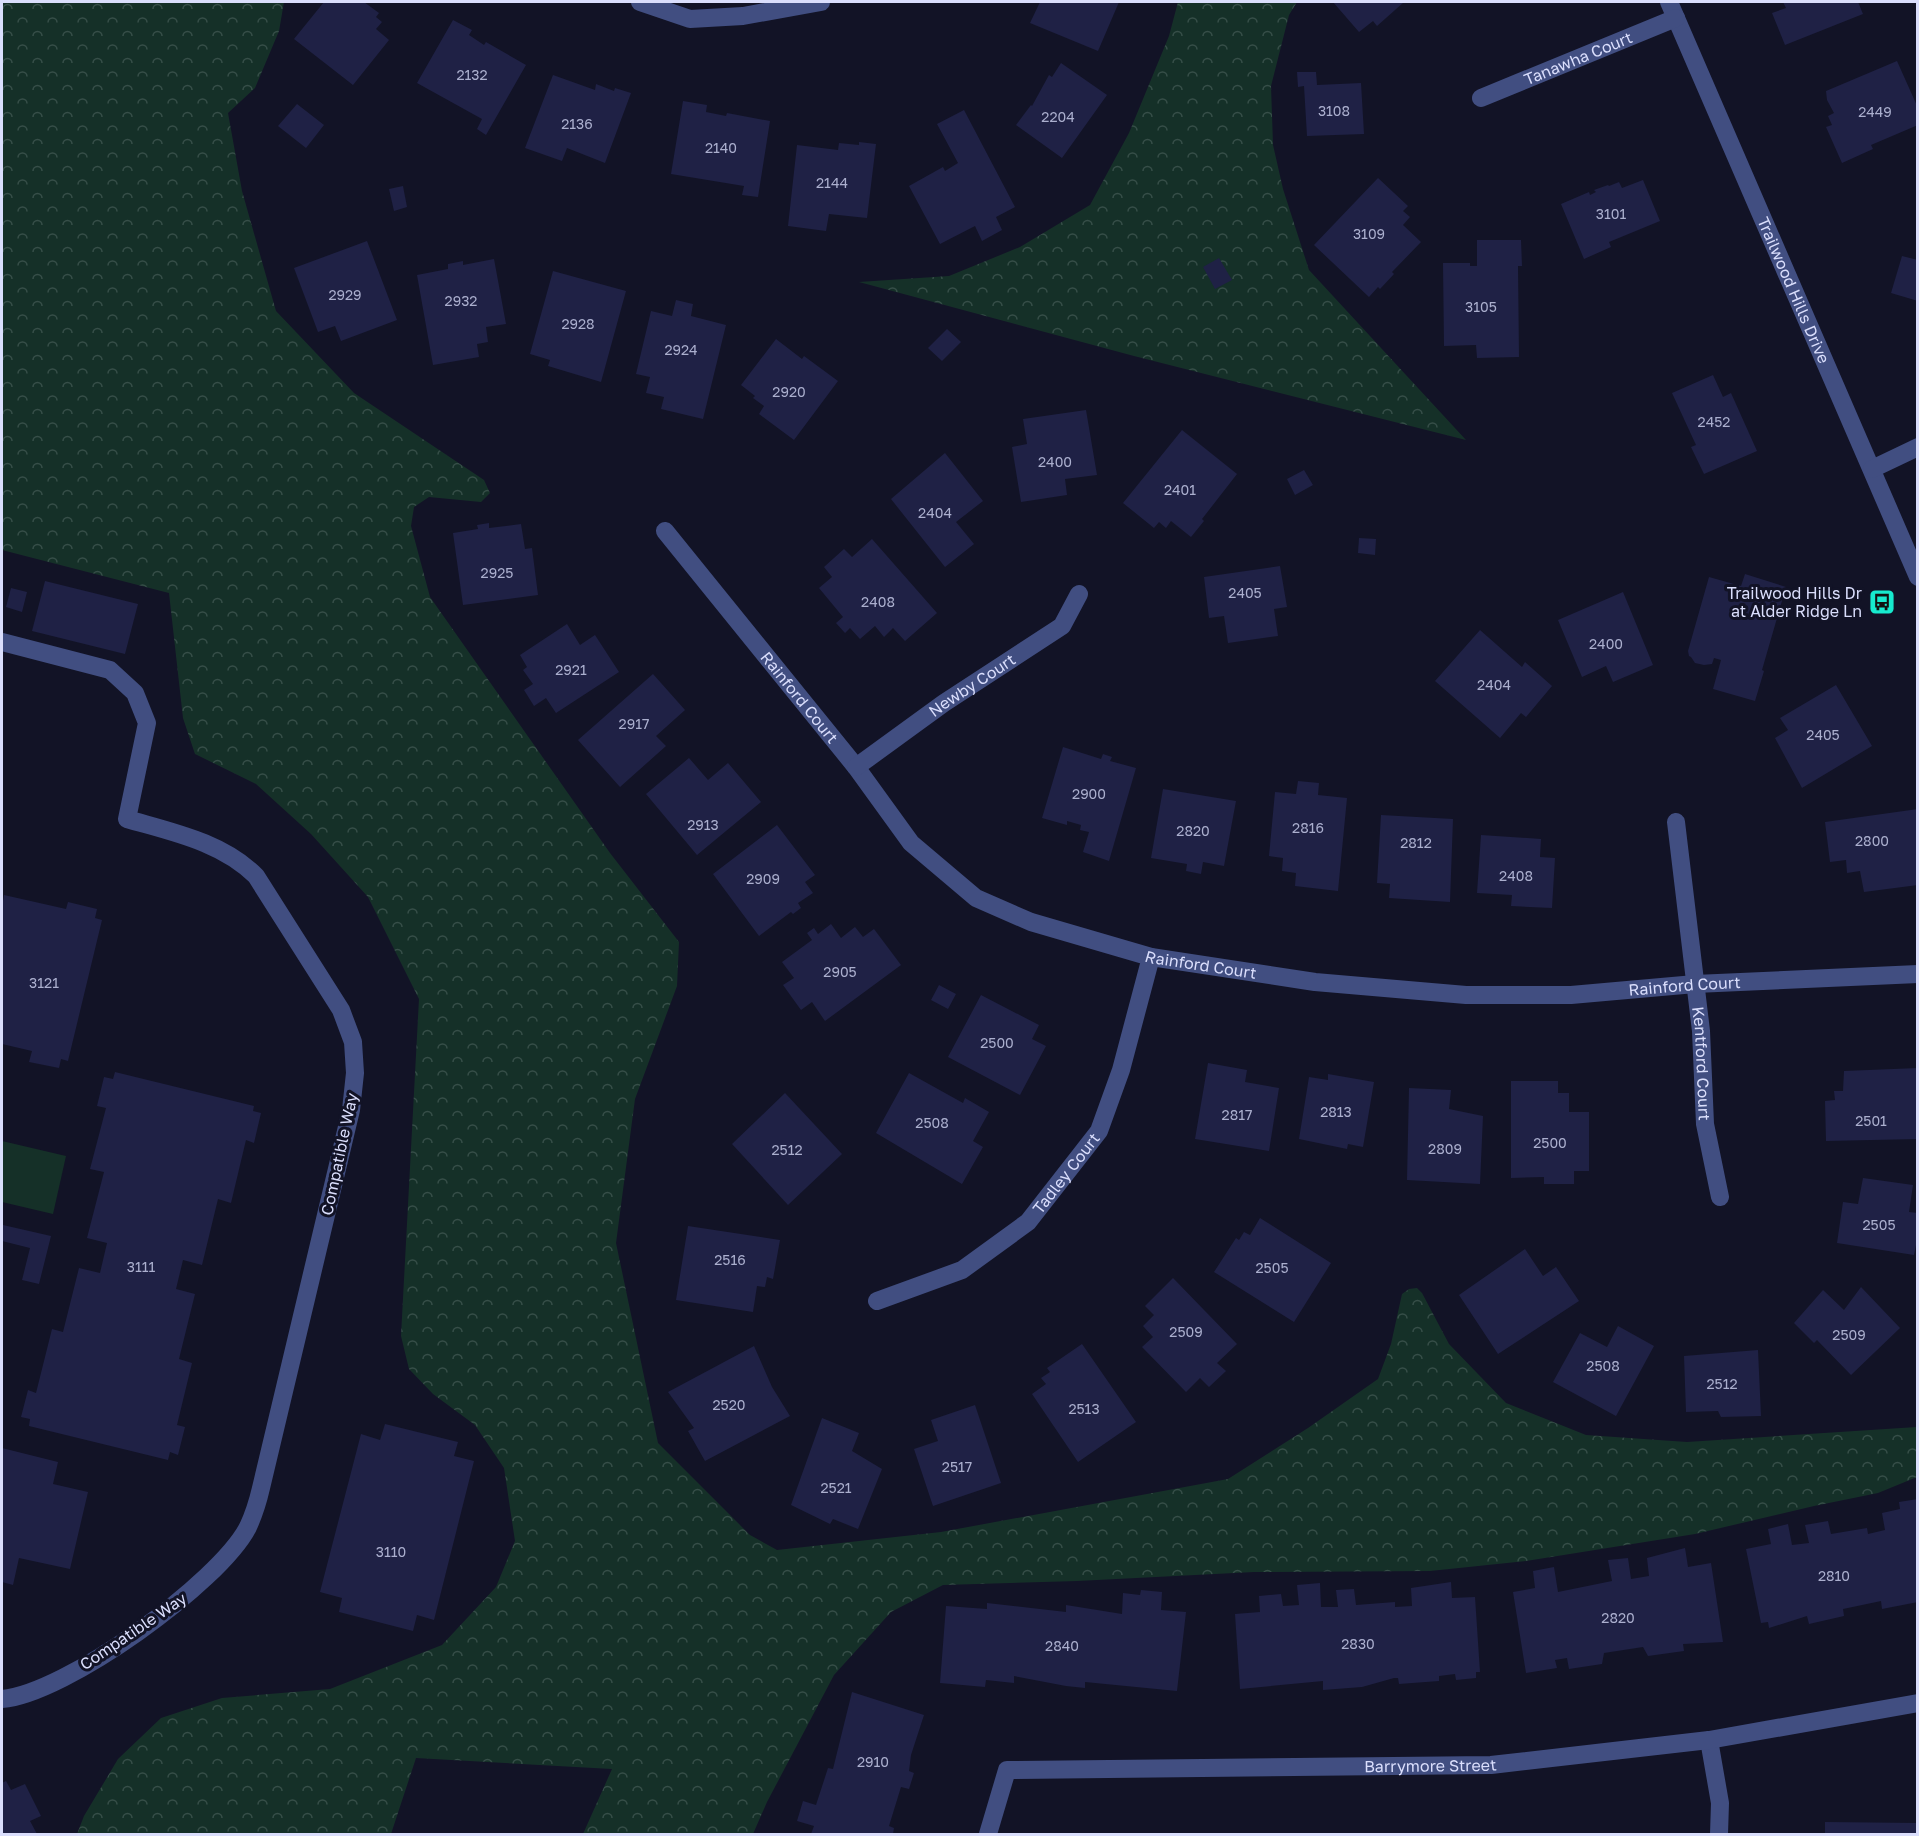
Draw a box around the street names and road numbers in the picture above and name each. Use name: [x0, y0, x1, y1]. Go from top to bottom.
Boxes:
street label: Tanawha Court: [1521, 27, 1635, 89]
street label: Trailwood Hills Drive: [1753, 214, 1834, 366]
street label: Rainford Court: [757, 647, 843, 747]
street label: Newby Court: [925, 649, 1019, 721]
street label: Rainford Court: [1143, 946, 1258, 983]
street label: Rainford Court: [1628, 972, 1741, 1000]
street label: Kentford Court: [1688, 1005, 1715, 1121]
street label: Compatible Way: [316, 1091, 362, 1217]
street label: Tadley Court: [1028, 1129, 1104, 1218]
street label: Compatible Way: [76, 1588, 190, 1674]
street label: Barrymore Street: [1364, 1754, 1497, 1776]

